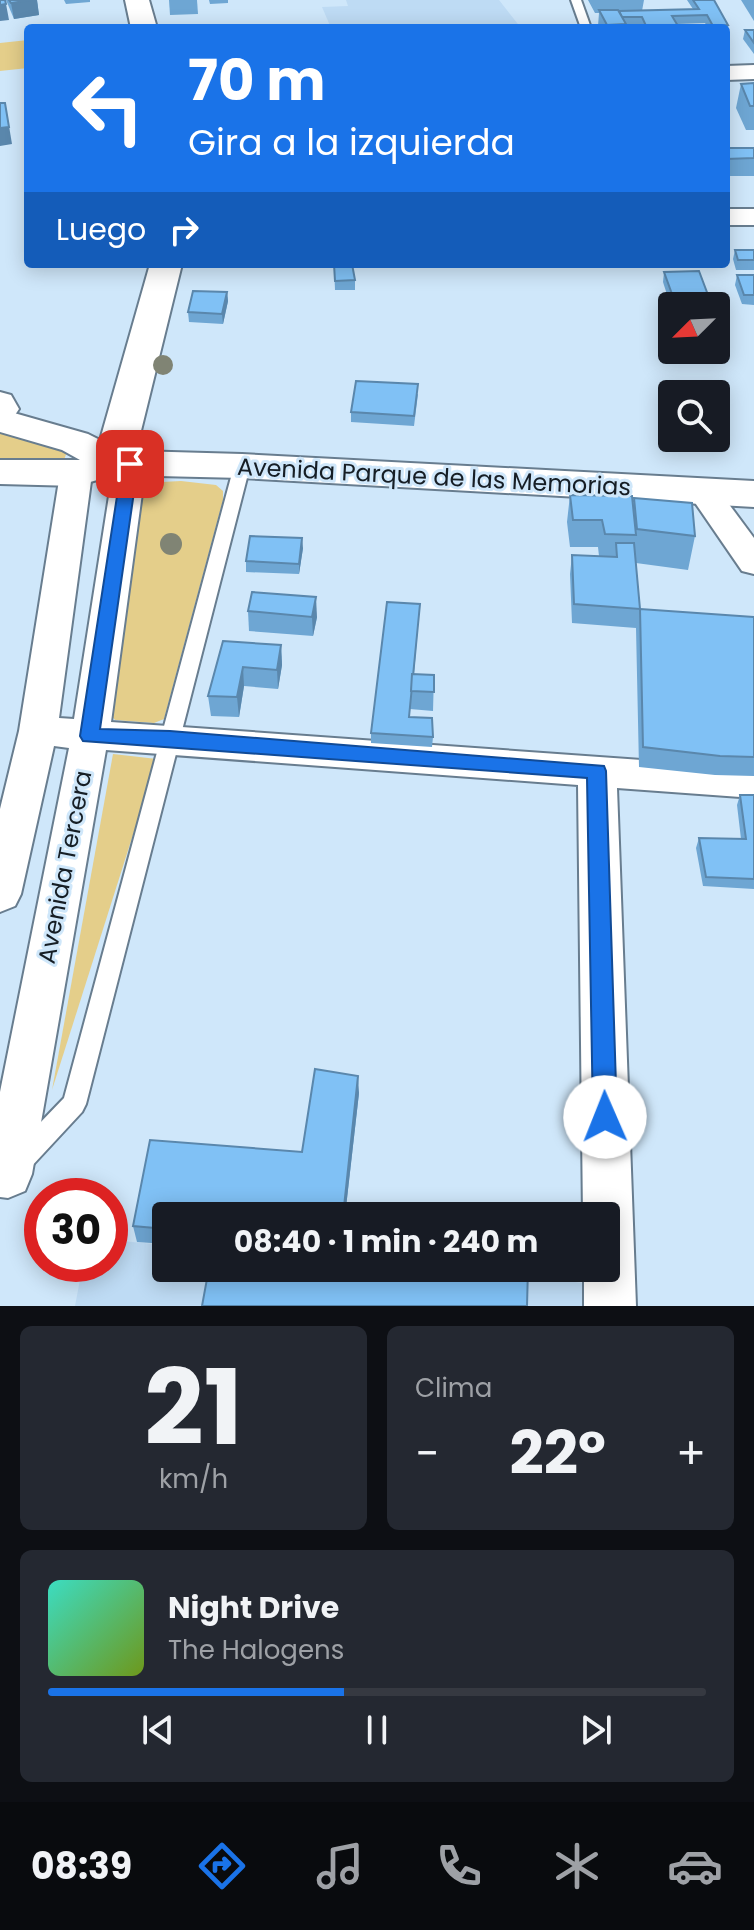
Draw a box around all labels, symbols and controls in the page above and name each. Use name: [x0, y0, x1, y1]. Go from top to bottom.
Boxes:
text: 70 m: [188, 41, 326, 120]
icon: left: [56, 56, 160, 160]
text: Gira a la izquierda: [188, 117, 515, 168]
text: Luego: [56, 208, 146, 251]
icon: right: [162, 208, 206, 252]
north arrow: [658, 292, 730, 364]
map controls: [658, 292, 730, 452]
button: search: [658, 380, 730, 452]
pin: [96, 430, 164, 498]
icon: arrive: [108, 442, 152, 486]
street label: Avenida Parque de las Memorias: [236, 450, 632, 503]
street label: Avenida Tercera: [30, 768, 99, 966]
position arrow: [563, 1075, 647, 1159]
speed limit sign: 30: [24, 1178, 128, 1282]
text: 08:40 · 1 min · 240 m: [234, 1220, 538, 1263]
text: 21: [144, 1335, 243, 1480]
text: Clima: [415, 1370, 492, 1406]
text: 22°: [509, 1411, 606, 1495]
text: −: [415, 1423, 439, 1484]
text: +: [676, 1423, 706, 1484]
text: km/h: [159, 1461, 228, 1497]
text: Night Drive: [168, 1586, 339, 1629]
text: The Halogens: [168, 1632, 344, 1668]
icon: previous: [136, 1708, 180, 1752]
icon: pause: [355, 1708, 399, 1752]
icon: next: [574, 1708, 618, 1752]
icon: directions: [194, 1838, 250, 1894]
icon: music: [312, 1838, 368, 1894]
icon: phone: [431, 1838, 487, 1894]
icon: climate: [549, 1838, 605, 1894]
icon: car: [667, 1838, 723, 1894]
text: 08:39: [31, 1841, 132, 1892]

